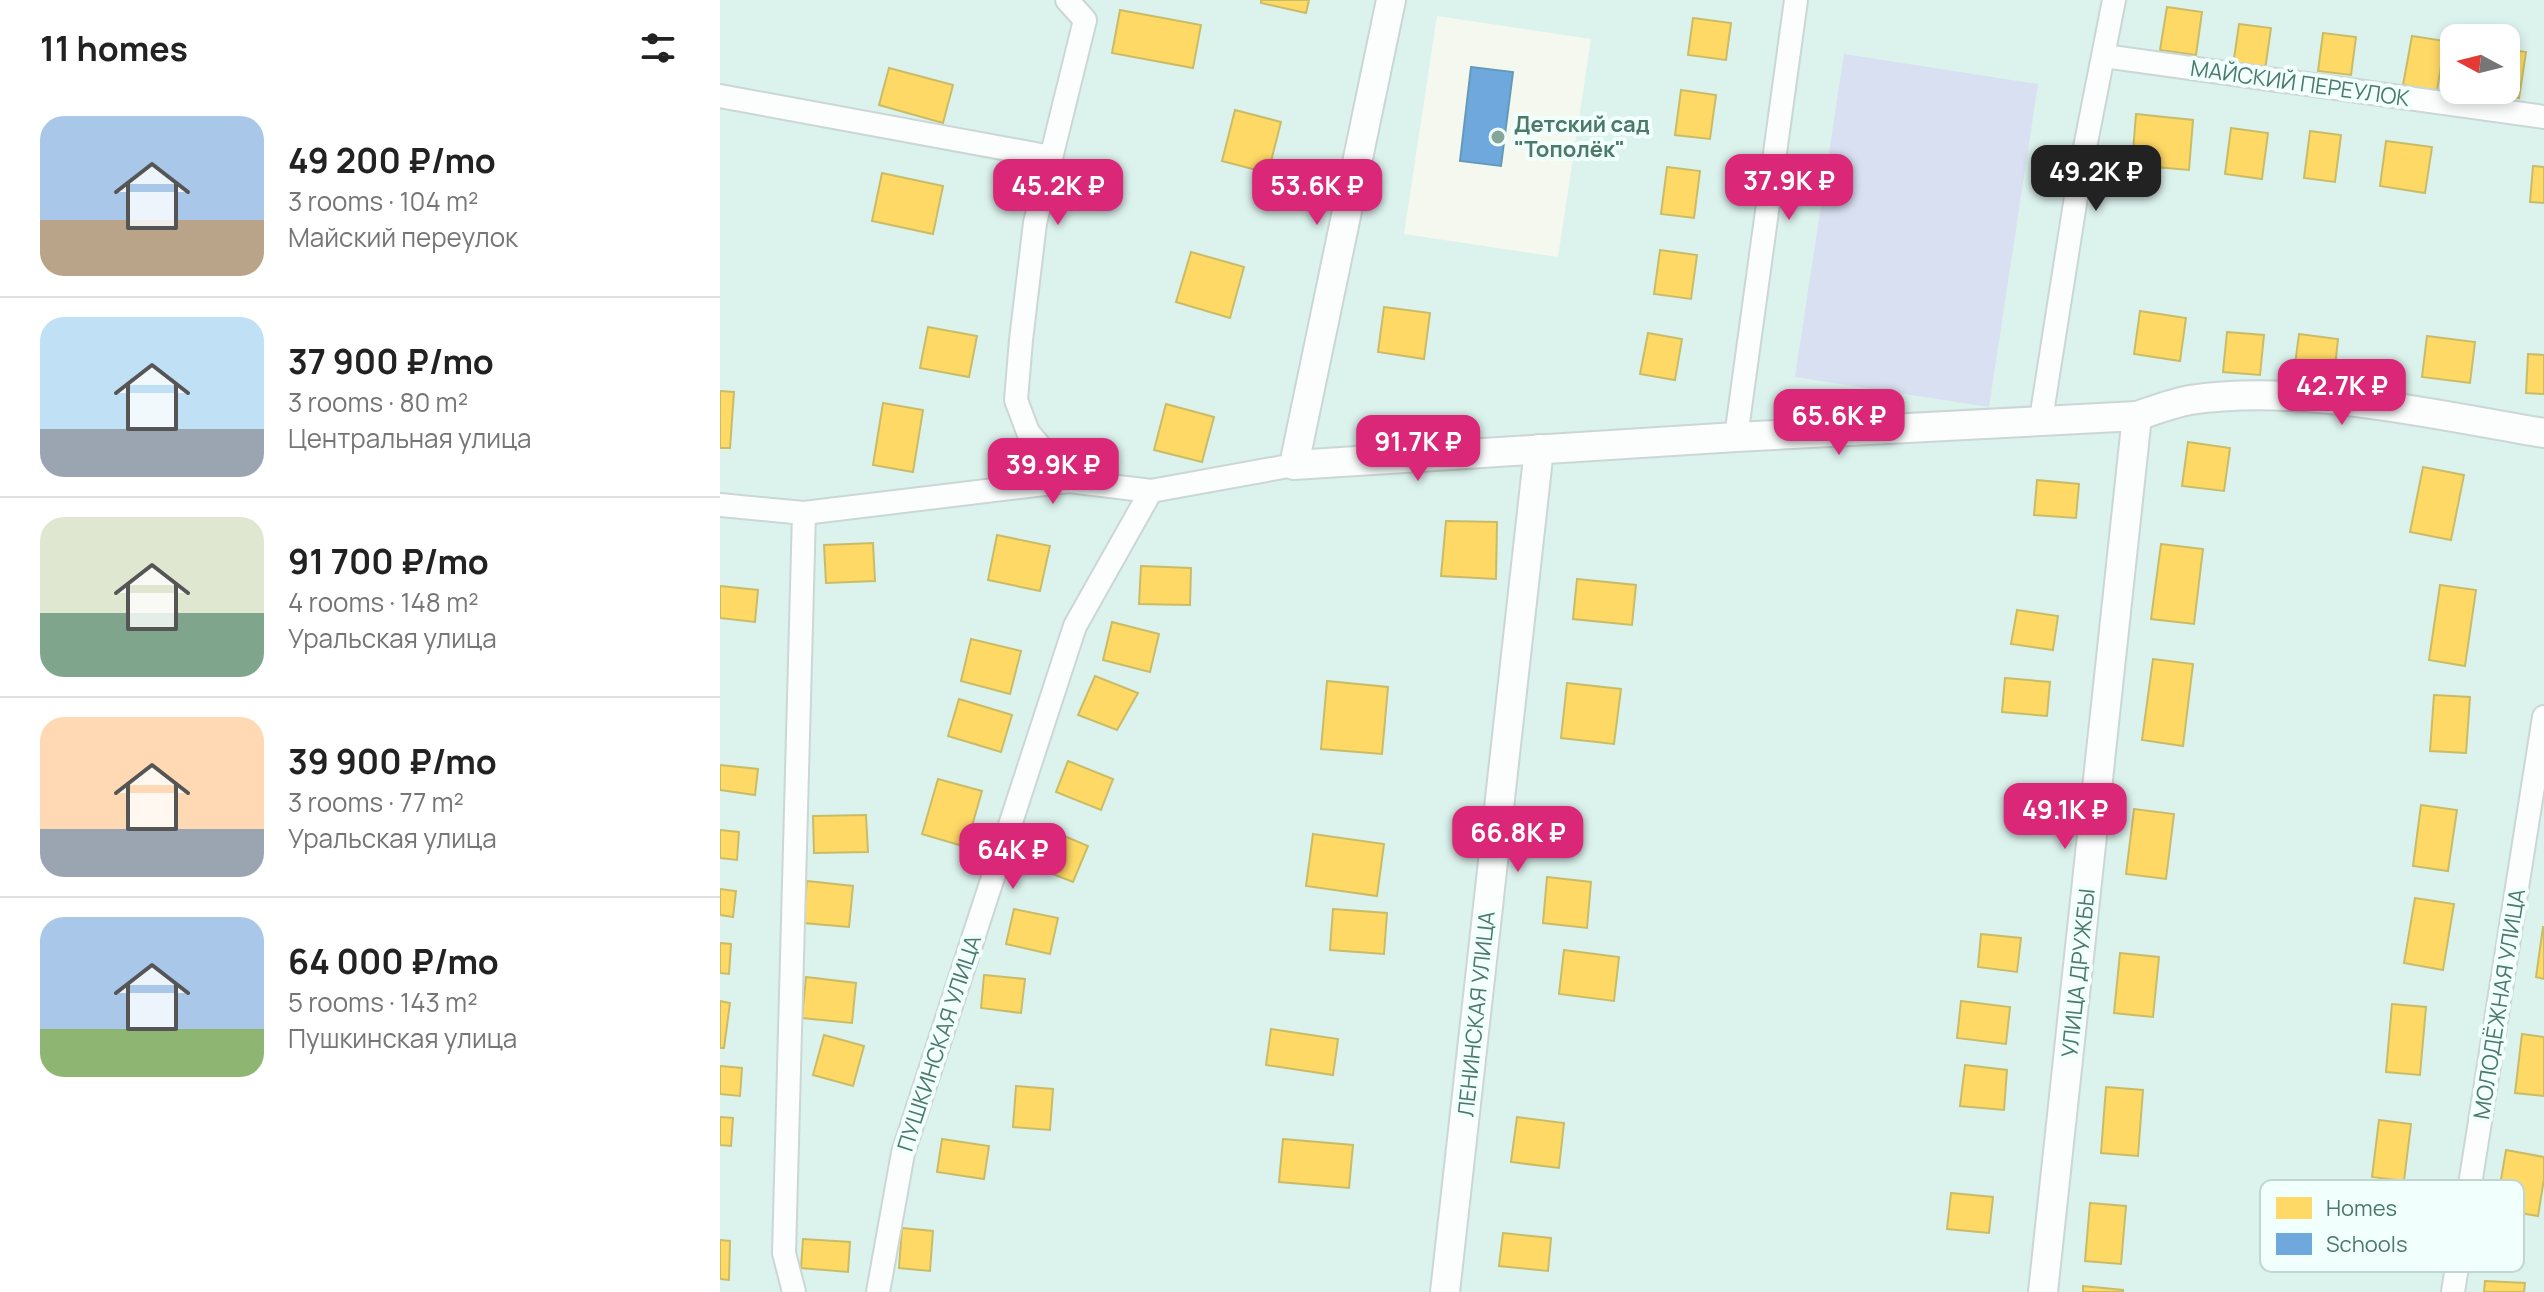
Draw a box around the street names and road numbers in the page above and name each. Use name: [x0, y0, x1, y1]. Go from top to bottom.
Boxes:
street label: МАЙСКИЙ ПЕРЕУЛОК: [2189, 53, 2412, 113]
street label: УЛИЦА ДРУЖБЫ: [2054, 887, 2102, 1059]
street label: МОЛОДЁЖНАЯ УЛИЦА: [2466, 887, 2532, 1121]
street label: ЛЕНИНСКАЯ УЛИЦА: [1450, 910, 1502, 1118]
street label: ПУШКИНСКАЯ УЛИЦА: [890, 931, 988, 1155]

